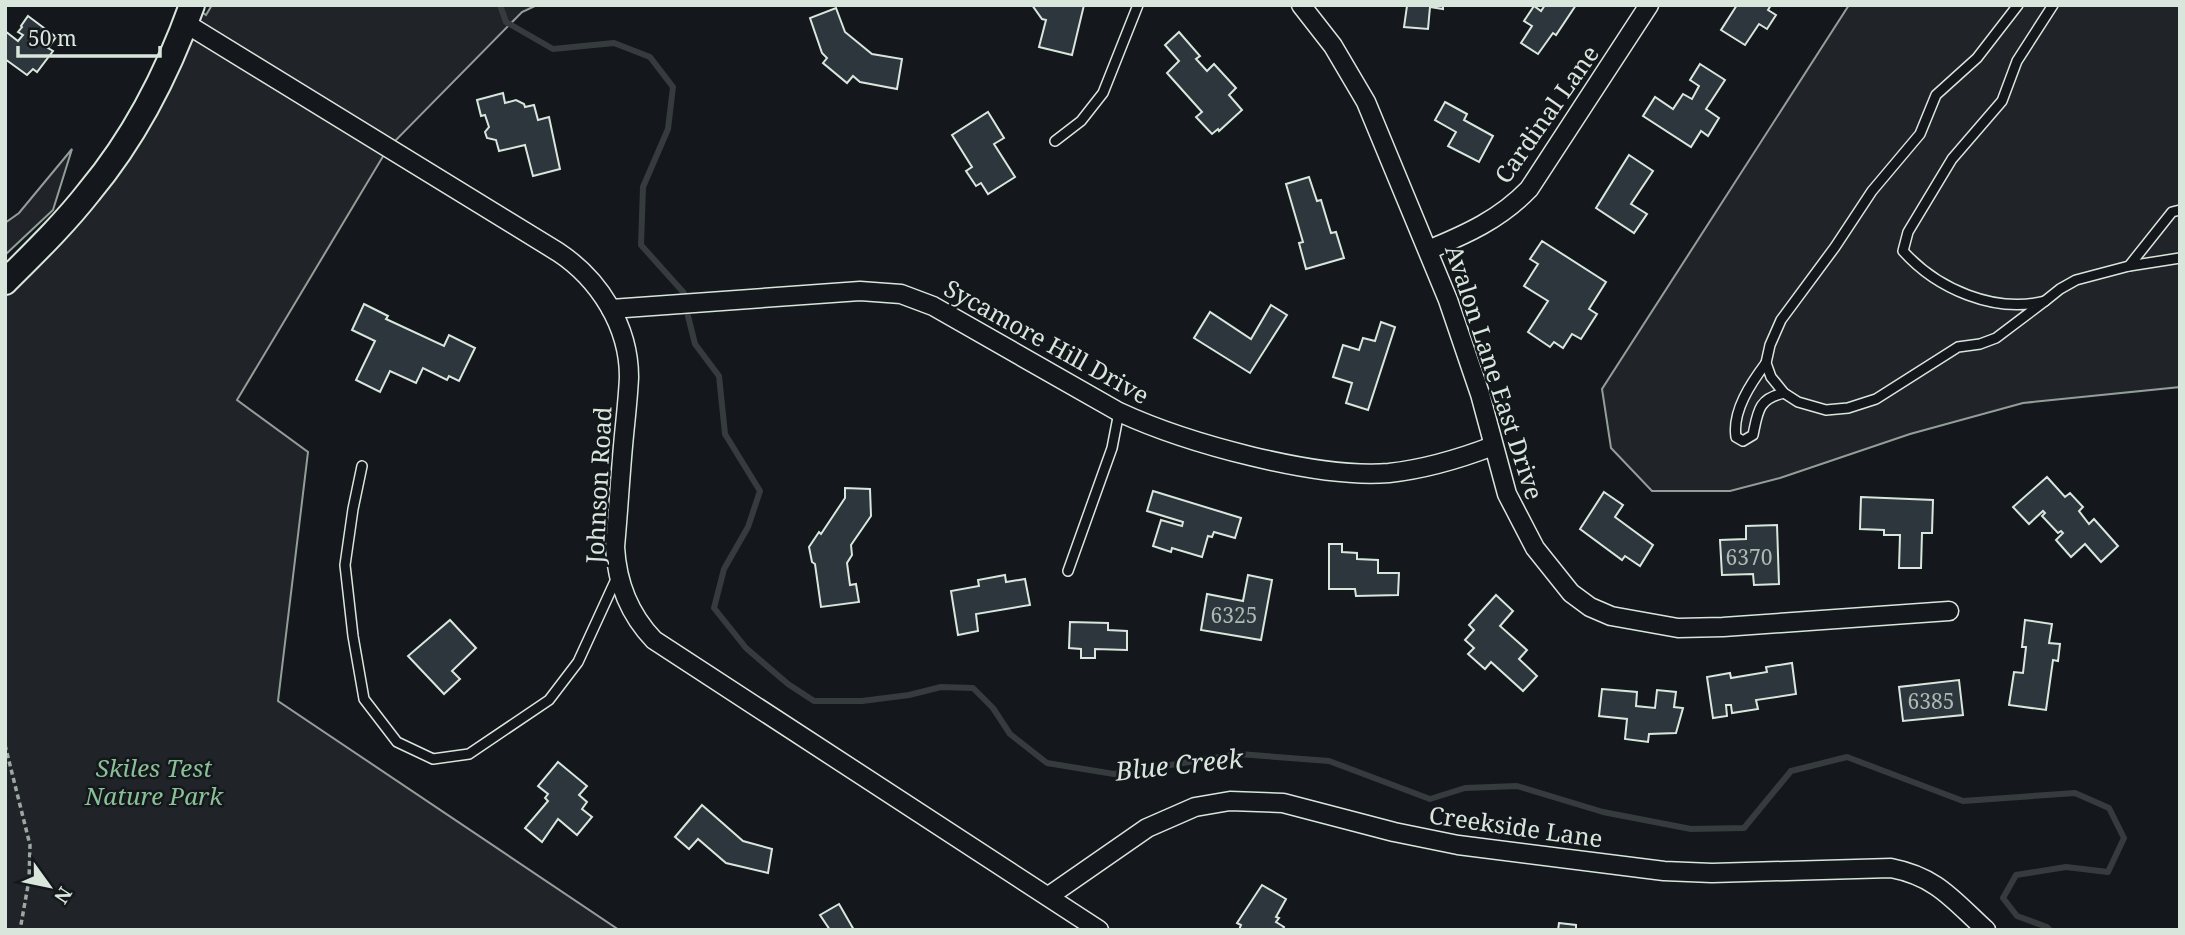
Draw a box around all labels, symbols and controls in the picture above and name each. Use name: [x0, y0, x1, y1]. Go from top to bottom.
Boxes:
scale bar: [18, 14, 159, 58]
text: 50 m: [28, 24, 77, 52]
street label: Cardinal Lane: [1486, 38, 1606, 190]
street label: Avalon Lane East Drive: [1438, 240, 1552, 504]
street label: Sycamore Hill Drive: [939, 271, 1155, 411]
street label: Johnson Road: [577, 405, 619, 565]
house number: 6370: [1726, 543, 1772, 571]
house number: 6325: [1211, 601, 1257, 629]
house number: 6385: [1908, 687, 1954, 715]
water label: Blue Creek: [1112, 739, 1246, 789]
park label: Skiles Test Nature Park: [84, 751, 224, 812]
street label: Creekside Lane: [1427, 797, 1605, 855]
north arrow: [14, 851, 84, 921]
text: N: [48, 882, 78, 909]

